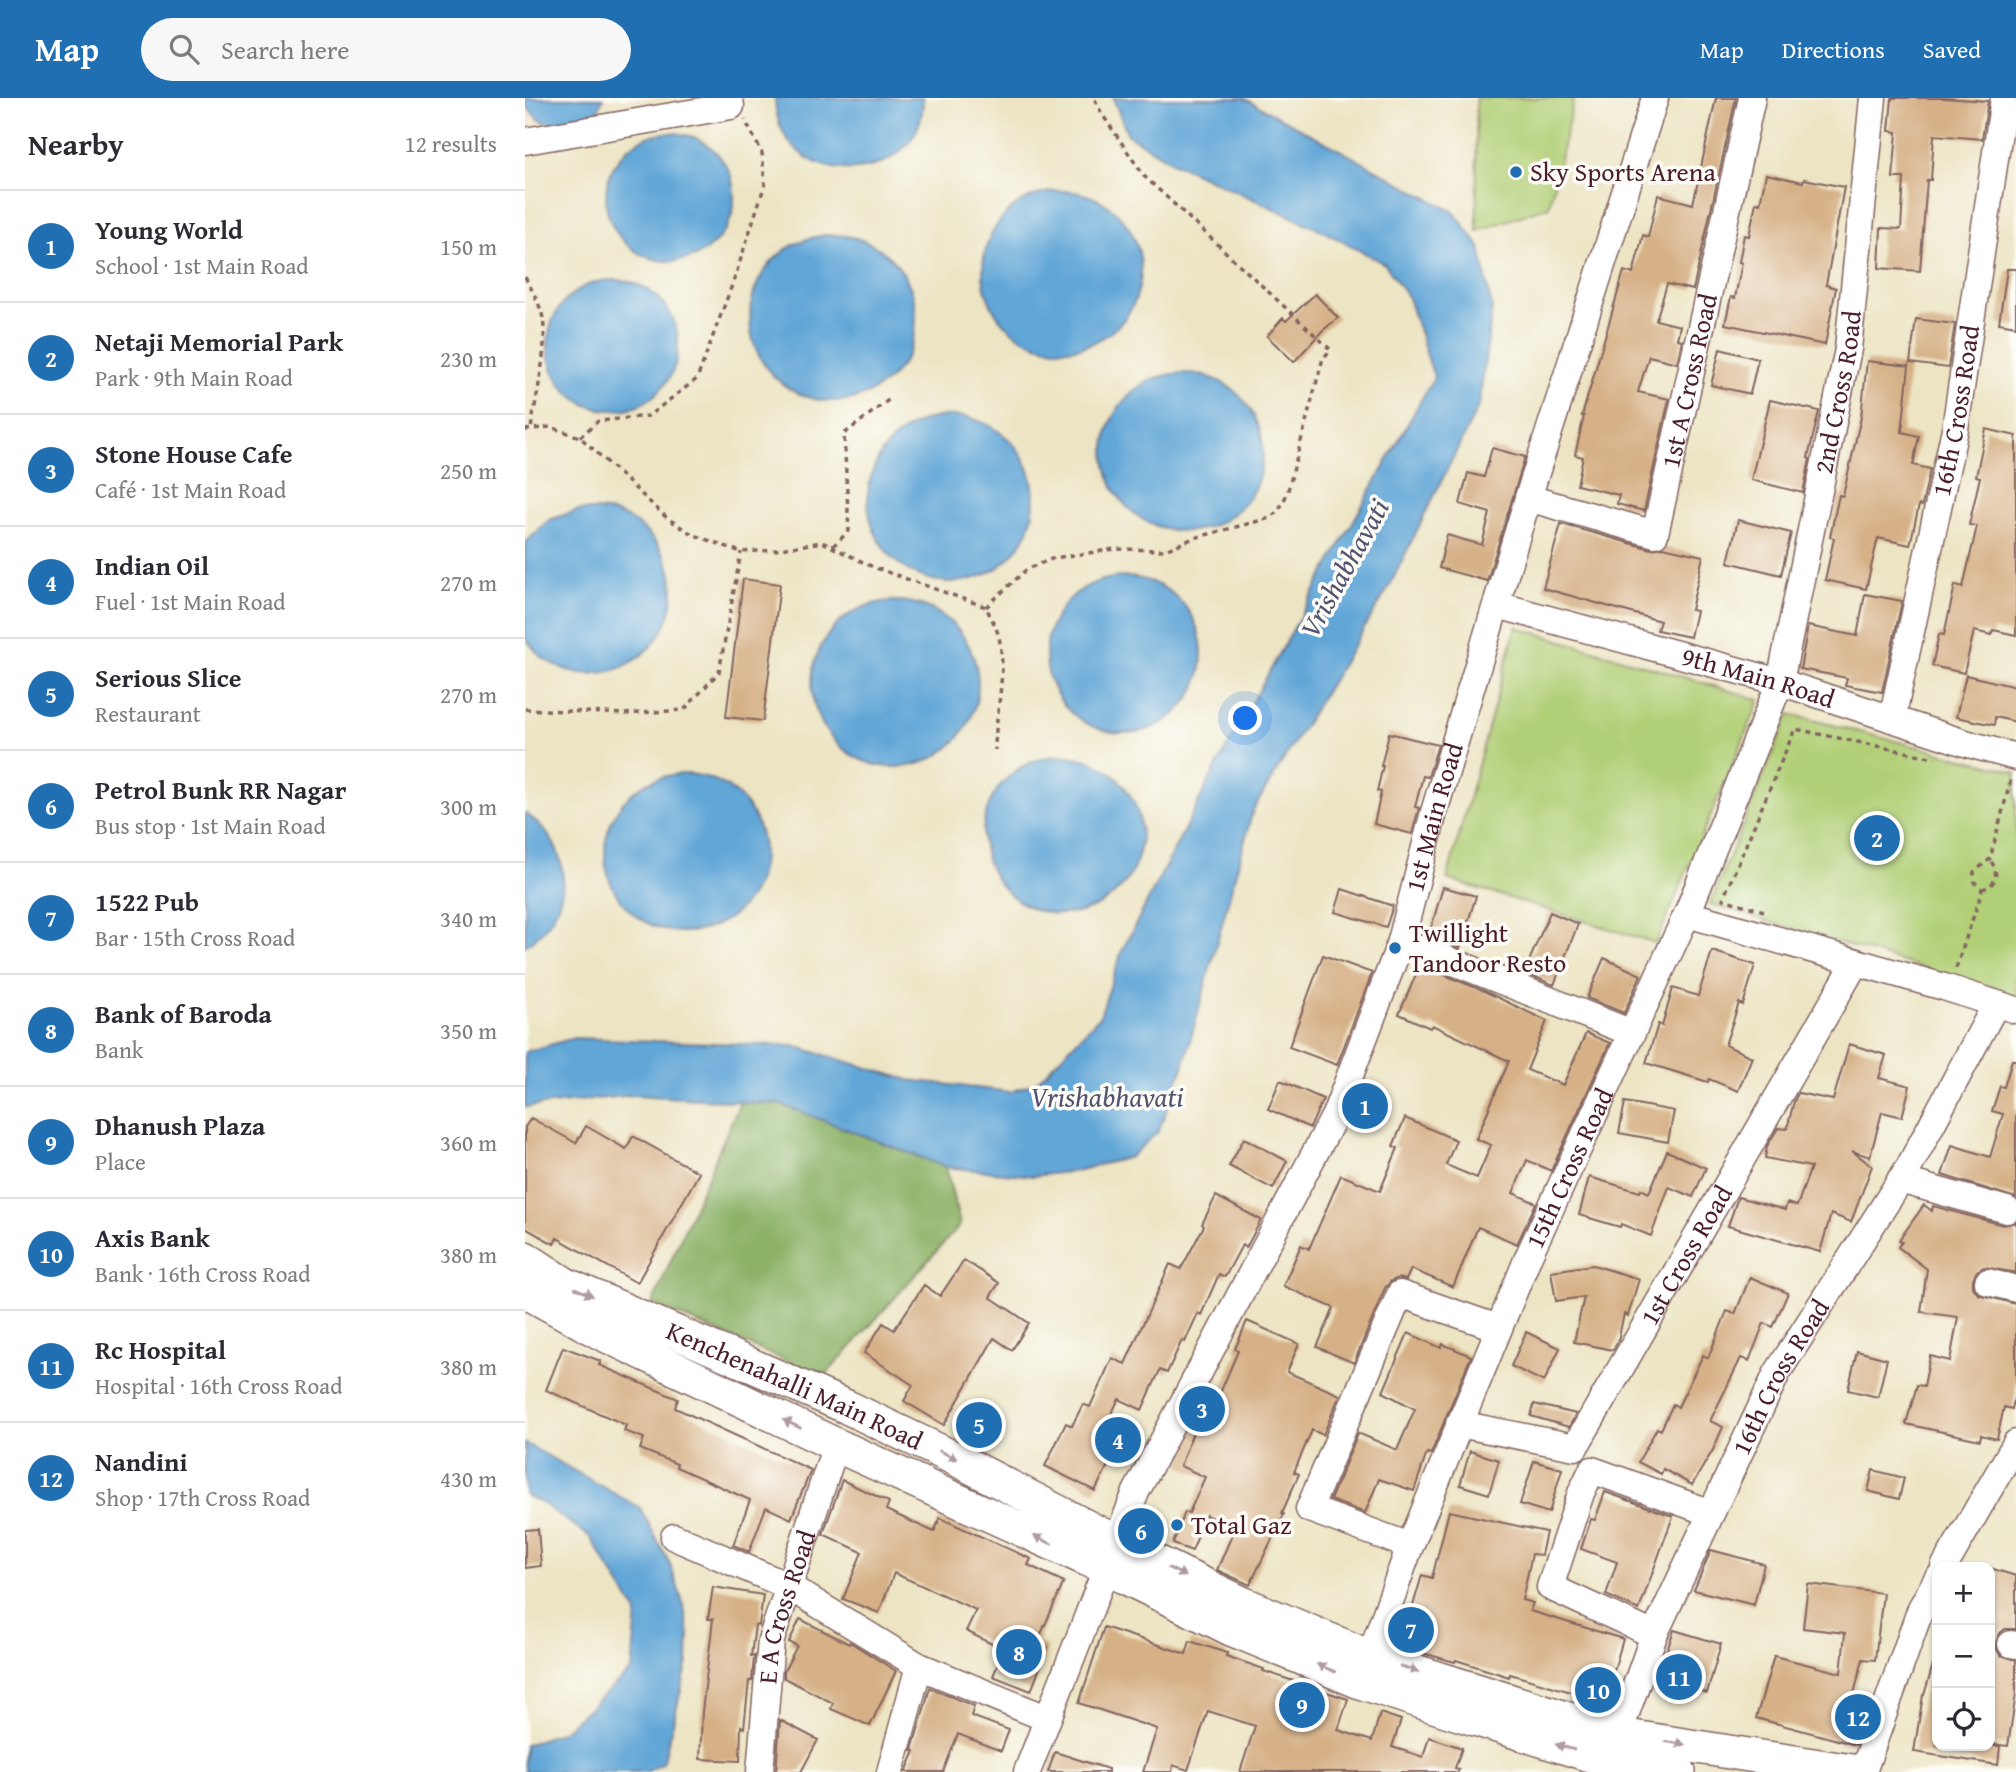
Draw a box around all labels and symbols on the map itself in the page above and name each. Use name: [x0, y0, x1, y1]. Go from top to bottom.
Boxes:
place label: Sky Sports Arena: [1530, 152, 1716, 191]
marker: Sky Sports Arena: [1508, 164, 1524, 180]
street label: 1st A Cross Road: [1650, 289, 1727, 472]
street label: 2nd Cross Road: [1803, 308, 1871, 477]
street label: 16th Cross Road: [1921, 322, 1989, 500]
water label: Vrishabhavati: [1289, 491, 1399, 645]
street label: 9th Main Road: [1677, 636, 1840, 718]
your location: [1228, 701, 1262, 735]
street label: 1st Main Road: [1394, 737, 1473, 896]
pin: 2: [1854, 812, 1900, 864]
place label: Twillight Tandoor Resto: [1409, 913, 1566, 982]
marker: Twillight Tandoor Resto: [1387, 940, 1403, 956]
water label: Vrishabhavati: [1031, 1076, 1183, 1117]
pin: 1: [1342, 1080, 1388, 1132]
street label: 15th Cross Road: [1515, 1081, 1623, 1255]
street label: 1st Cross Road: [1630, 1177, 1742, 1332]
one-way arrow: [574, 1286, 594, 1298]
street label: 16th Cross Road: [1721, 1291, 1839, 1461]
street label: Kenchenahalli Main Road: [661, 1311, 930, 1460]
pin: 3: [1179, 1383, 1225, 1435]
pin: 5: [956, 1399, 1002, 1451]
pin: 4: [1095, 1414, 1141, 1466]
one-way arrow: [782, 1419, 802, 1430]
one-way arrow: [938, 1450, 958, 1461]
pin: 6: [1118, 1505, 1164, 1557]
place label: Total Gaz: [1191, 1505, 1291, 1544]
marker: Total Gaz: [1169, 1517, 1185, 1533]
street label: E A Cross Road: [747, 1524, 825, 1685]
one-way arrow: [1033, 1534, 1054, 1545]
one-way arrow: [1167, 1566, 1187, 1578]
pin: 7: [1388, 1604, 1434, 1656]
pin: 8: [996, 1626, 1042, 1678]
pin: 11: [1656, 1651, 1702, 1703]
one-way arrow: [1316, 1662, 1336, 1674]
pin: 10: [1575, 1664, 1621, 1716]
one-way arrow: [1399, 1665, 1420, 1675]
pin: 9: [1279, 1679, 1325, 1731]
pin: 12: [1835, 1691, 1881, 1743]
one-way arrow: [1664, 1738, 1686, 1749]
one-way arrow: [1554, 1741, 1575, 1752]

